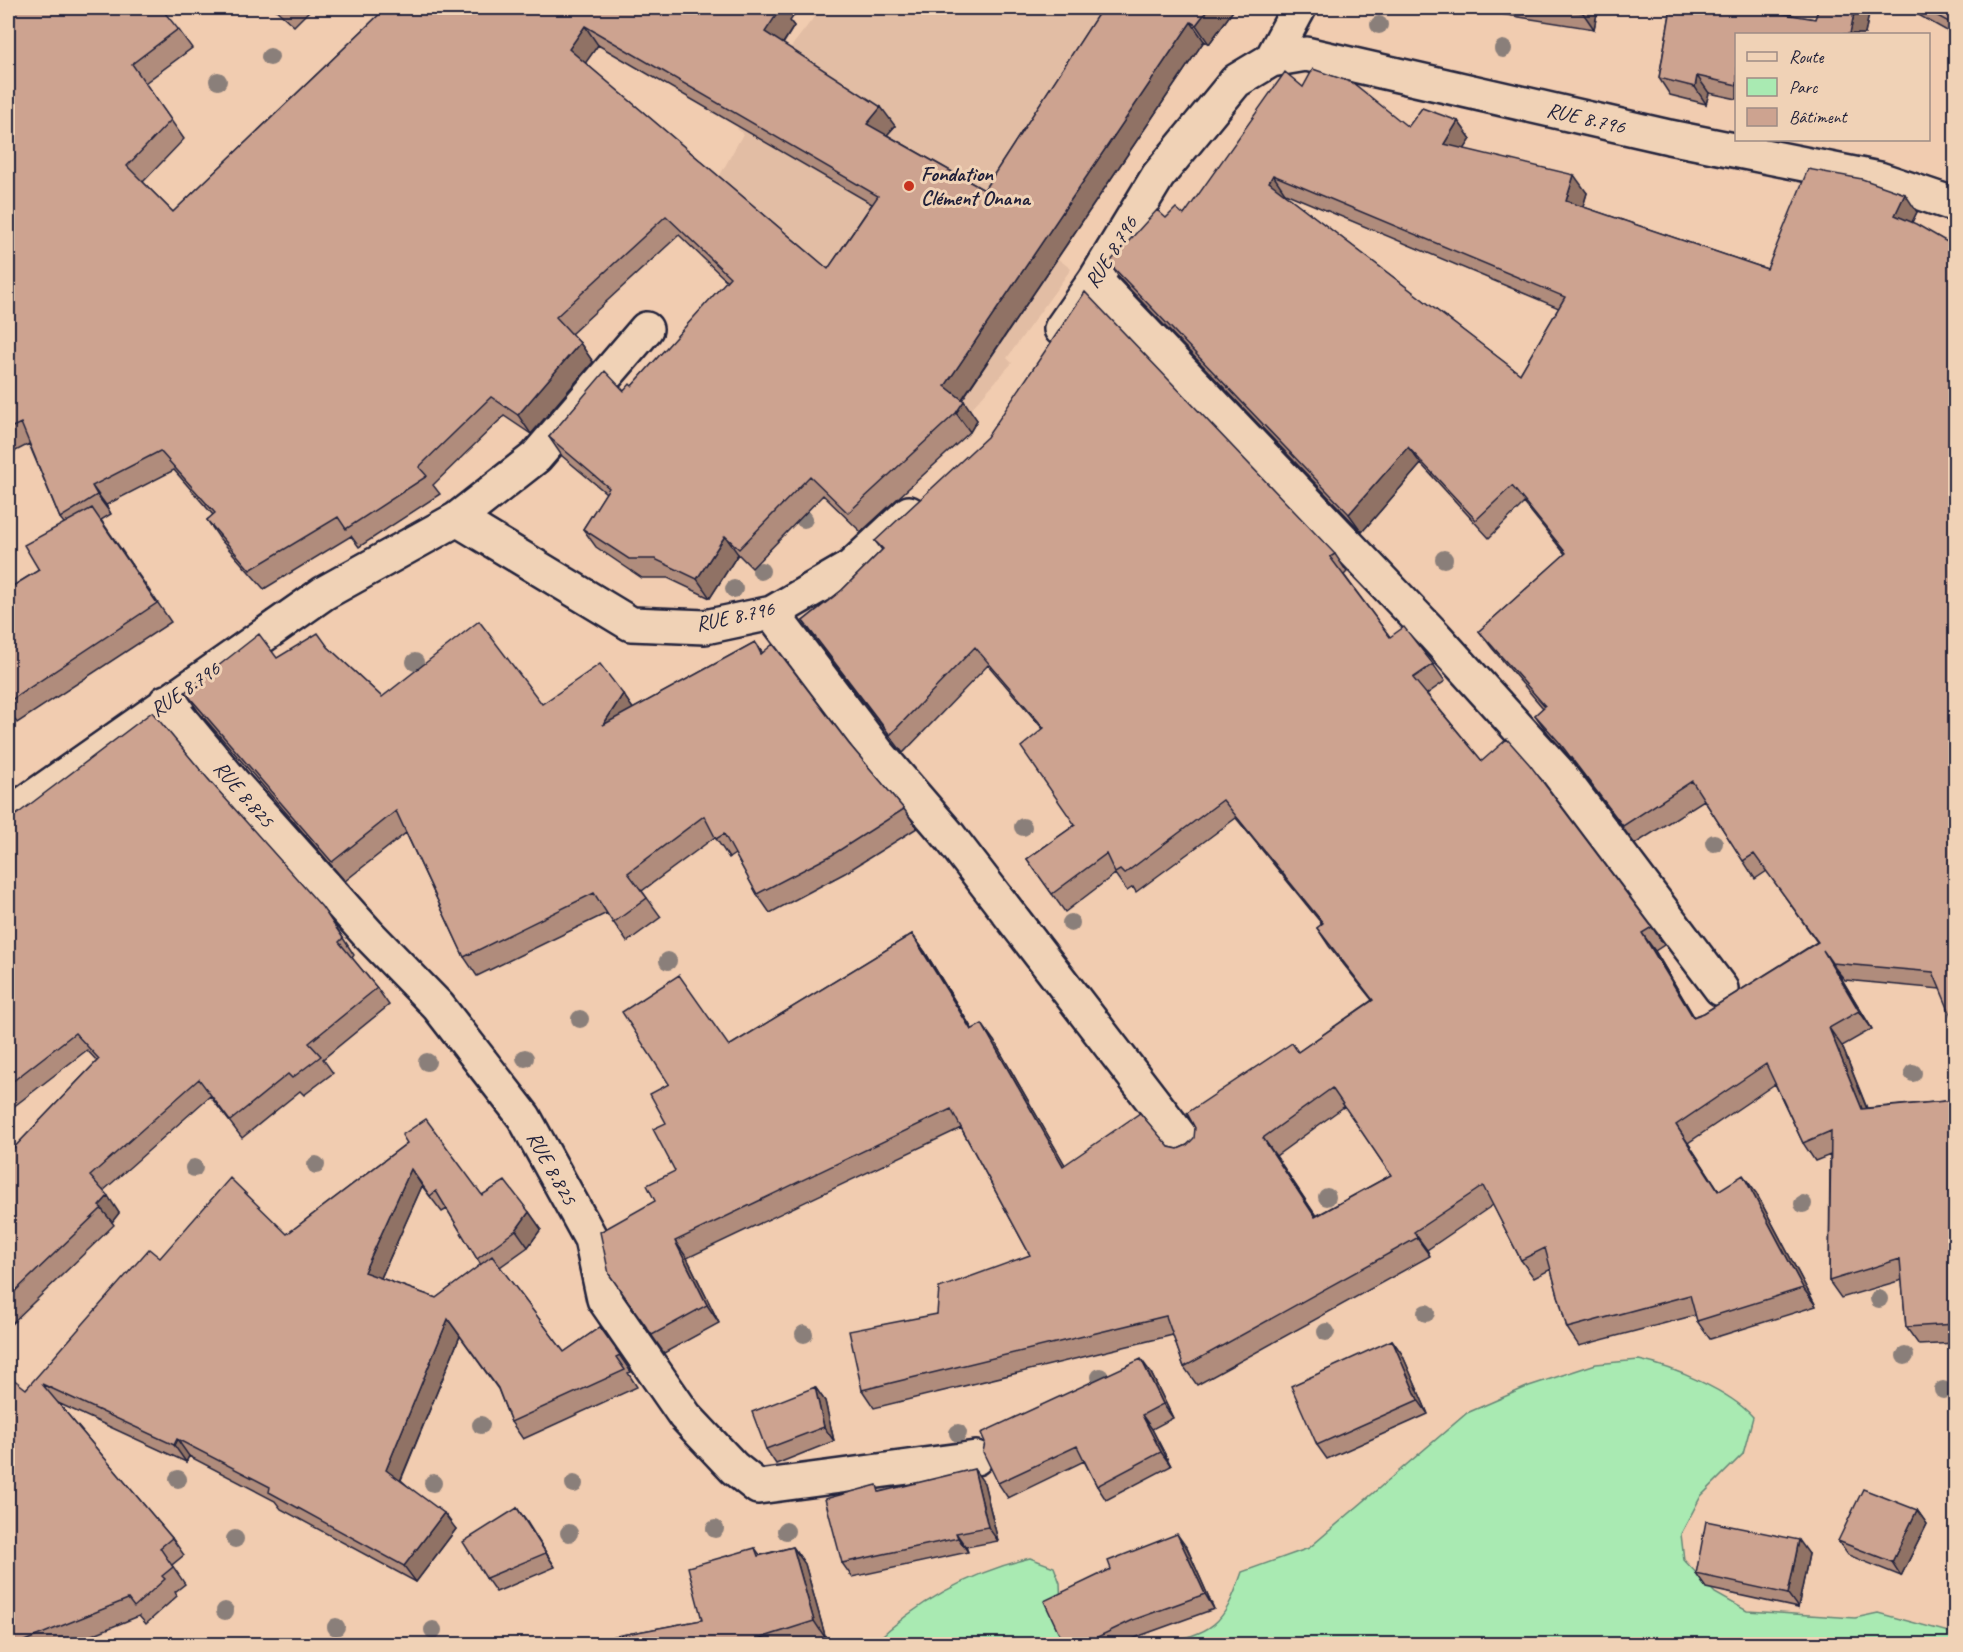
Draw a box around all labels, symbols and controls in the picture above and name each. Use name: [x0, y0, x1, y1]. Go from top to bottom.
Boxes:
legend: [1735, 33, 1930, 141]
text: Route: [1789, 46, 1824, 68]
text: Parc: [1789, 76, 1818, 98]
street label: RUE 8.796: [1544, 96, 1628, 140]
text: Bâtiment: [1789, 106, 1849, 128]
place label: Fondation Clément Onana: [921, 161, 1032, 211]
marker: Fondation Clément Onana: [902, 179, 916, 193]
street label: RUE 8.796: [1079, 211, 1143, 293]
street label: RUE 8.796: [693, 595, 777, 637]
street label: RUE 8.796: [145, 655, 225, 722]
street label: RUE 8.825: [208, 755, 281, 834]
street label: RUE 8.825: [521, 1127, 583, 1210]

